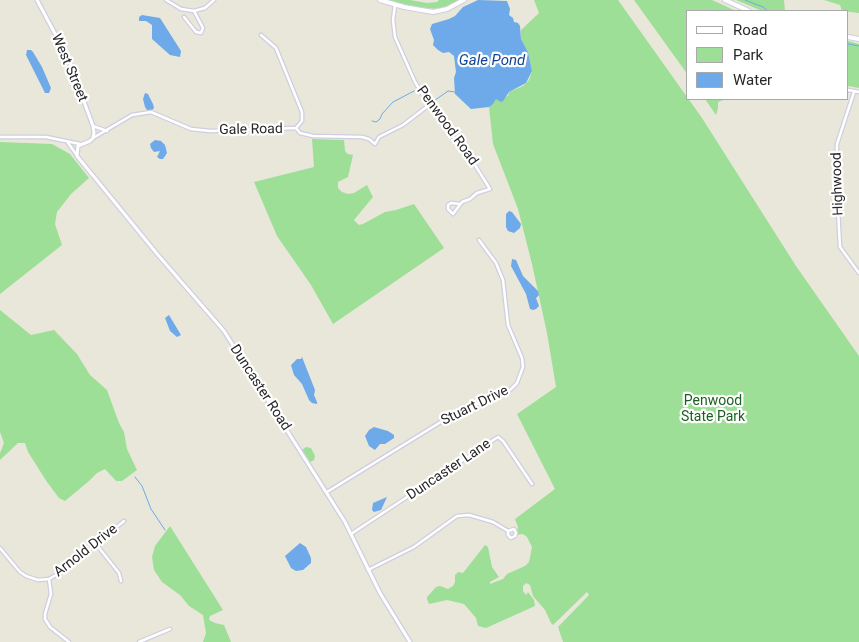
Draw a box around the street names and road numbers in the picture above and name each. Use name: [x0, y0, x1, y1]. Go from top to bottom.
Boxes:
street label: West Street: [47, 32, 91, 104]
street label: Penwood Road: [413, 83, 481, 169]
street label: Gale Road: [219, 121, 283, 139]
street label: Highwood: [828, 152, 848, 216]
street label: Duncaster Road: [226, 342, 294, 434]
street label: Stuart Drive: [439, 382, 511, 430]
street label: Duncaster Lane: [404, 436, 494, 504]
street label: Arnold Drive: [51, 521, 121, 581]

